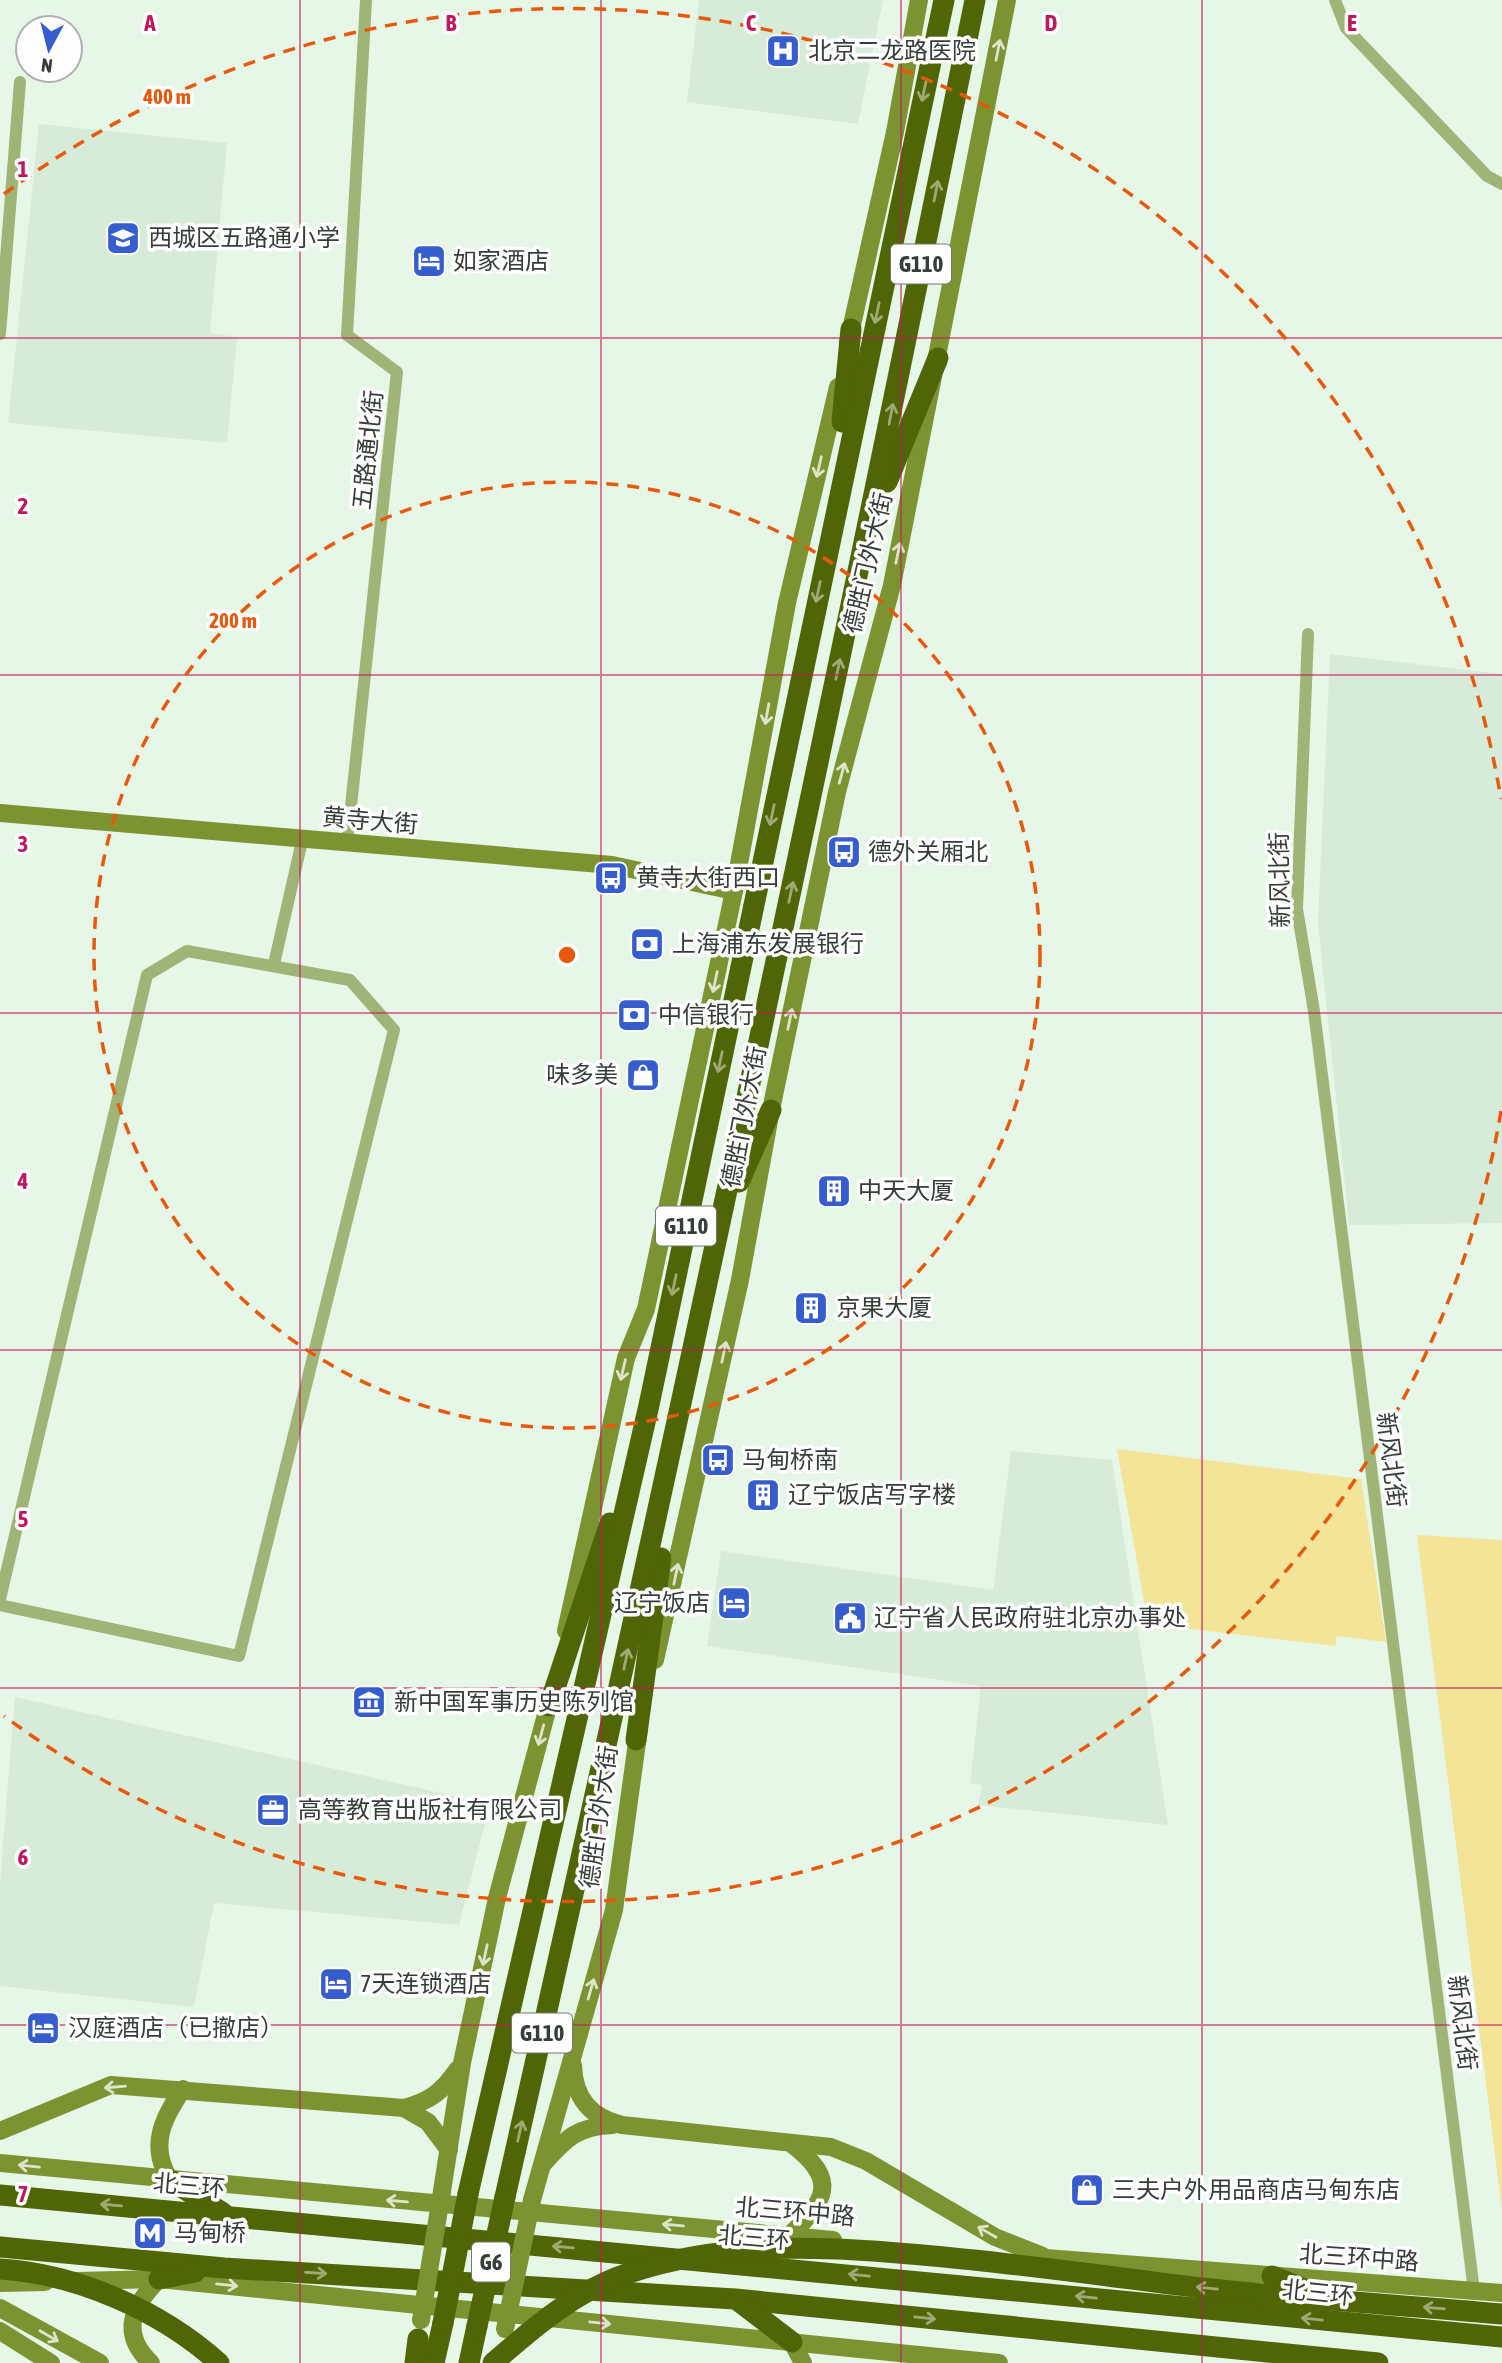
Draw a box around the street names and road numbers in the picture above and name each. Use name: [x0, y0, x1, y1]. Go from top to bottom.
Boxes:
road number: G110: [891, 244, 951, 284]
street label: 五路通北街: [348, 389, 387, 511]
street label: 德胜门外大街: [838, 490, 897, 636]
street label: 黄寺大街: [321, 803, 419, 838]
street label: 新风北街: [1265, 832, 1294, 928]
street label: 德胜门外大街: [717, 1044, 770, 1190]
road number: G110: [656, 1206, 716, 1246]
street label: 新风北街: [1372, 1411, 1411, 1509]
street label: 德胜门外大街: [575, 1744, 622, 1890]
street label: 新风北街: [1443, 1974, 1482, 2072]
road number: G110: [512, 2014, 572, 2052]
street label: 北三环: [152, 2169, 226, 2202]
street label: 北三环中路: [734, 2193, 856, 2230]
street label: 北三环: [717, 2221, 791, 2254]
street label: 北三环中路: [1298, 2240, 1420, 2275]
road number: G6: [472, 2242, 510, 2282]
street label: 北三环: [1281, 2275, 1355, 2310]

